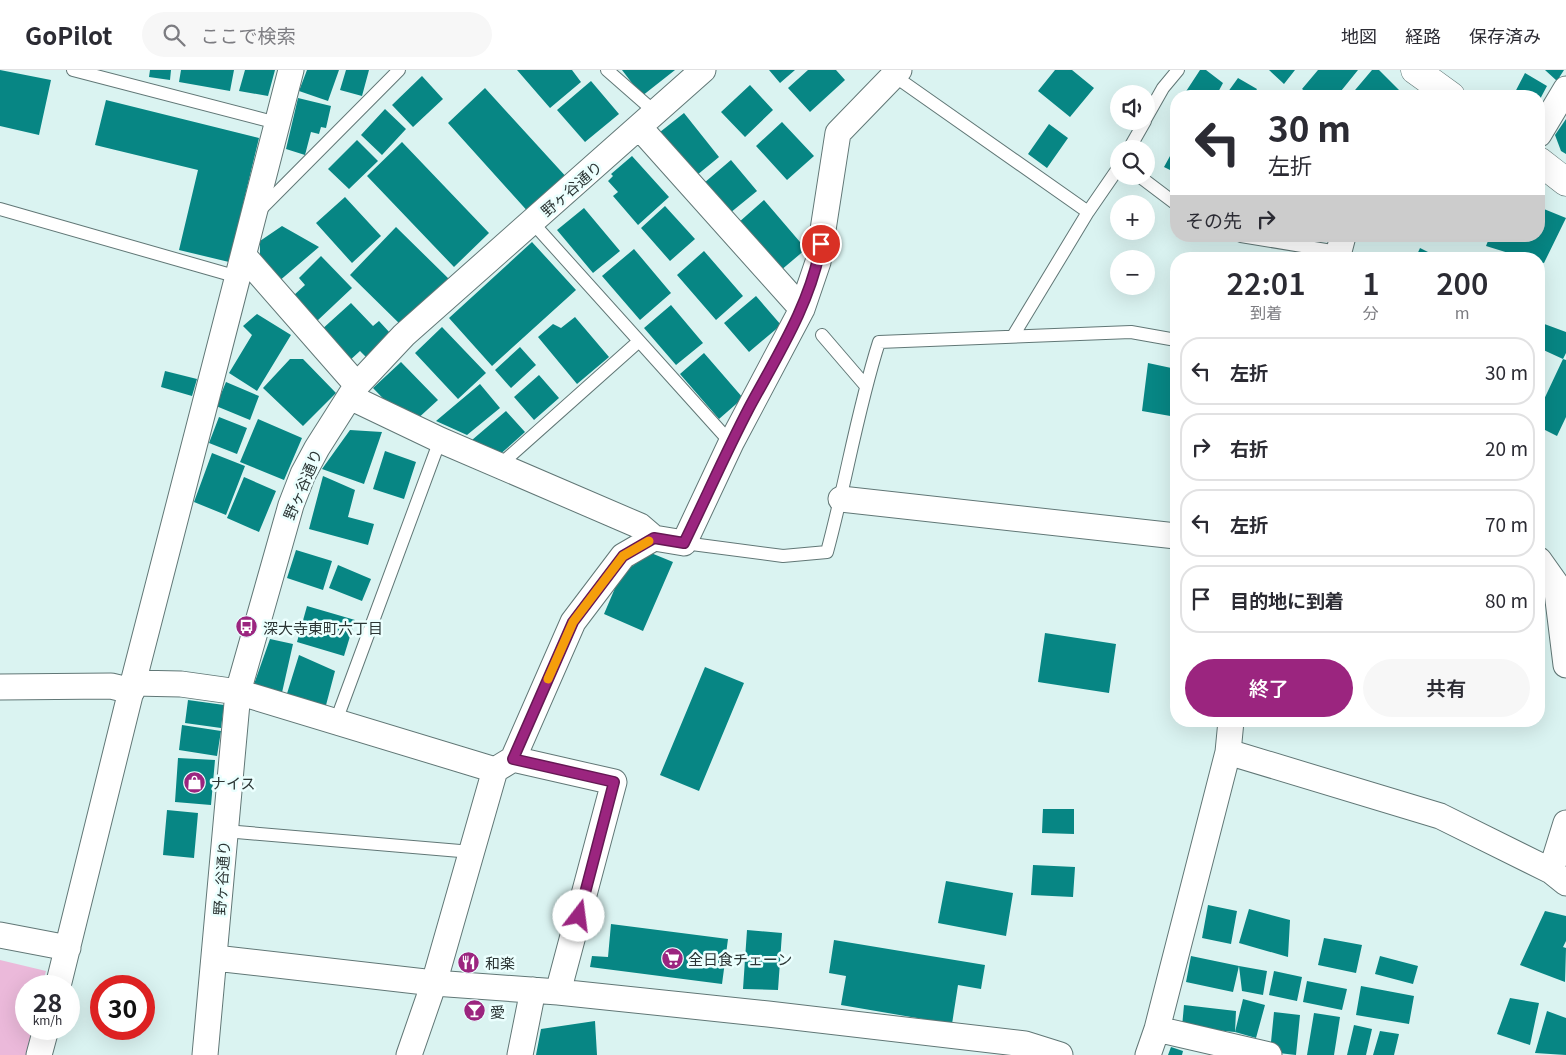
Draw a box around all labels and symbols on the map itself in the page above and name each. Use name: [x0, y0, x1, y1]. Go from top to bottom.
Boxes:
street label: 野ヶ谷通り: [536, 155, 606, 221]
pin: [800, 223, 842, 265]
street label: 野ヶ谷通り: [278, 445, 326, 523]
bus stop icon: 深大寺東町六丁目: [235, 615, 259, 639]
place label: 深大寺東町六丁目: [263, 617, 383, 638]
shop icon: ナイス: [183, 770, 207, 794]
place label: ナイス: [211, 772, 256, 793]
street label: 野ヶ谷通り: [208, 840, 234, 916]
position arrow: [552, 889, 604, 941]
supermarket icon: 全日食チェーン: [660, 946, 684, 970]
place label: 全日食チェーン: [688, 948, 792, 969]
restaurant icon: 和楽: [457, 950, 481, 974]
place label: 和楽: [485, 952, 515, 973]
speed limit sign: 30: [90, 975, 155, 1040]
bar icon: 愛: [462, 999, 486, 1023]
place label: 愛: [490, 1001, 505, 1022]

